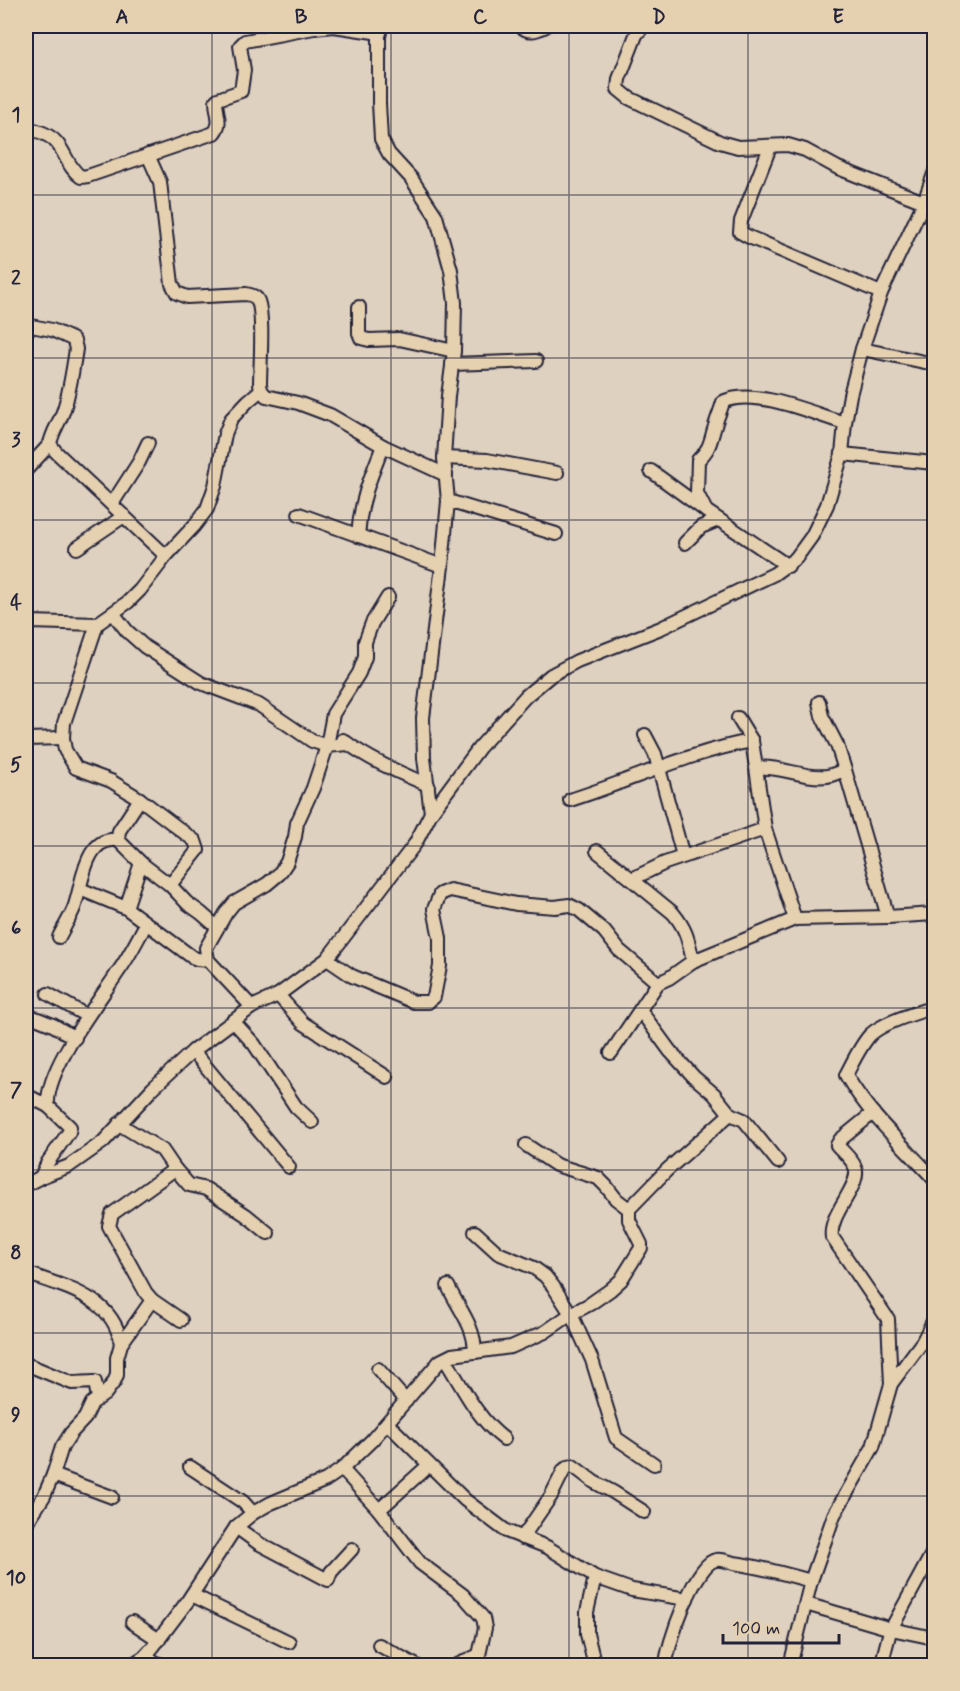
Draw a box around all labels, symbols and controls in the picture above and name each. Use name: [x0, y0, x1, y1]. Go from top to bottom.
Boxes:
text: A: [115, 4, 129, 31]
text: B: [295, 4, 308, 31]
text: C: [473, 4, 488, 31]
text: D: [652, 4, 666, 31]
text: E: [832, 4, 844, 31]
text: 1: [12, 102, 20, 129]
text: 2: [11, 265, 21, 292]
text: 3: [11, 427, 21, 454]
text: 4: [10, 590, 22, 617]
text: 5: [10, 752, 22, 779]
text: 6: [11, 915, 21, 942]
text: 7: [10, 1077, 22, 1104]
text: 8: [10, 1240, 22, 1267]
text: 9: [11, 1402, 21, 1429]
text: 10: [6, 1565, 26, 1592]
scale bar: [723, 1607, 838, 1645]
text: 100 m: [732, 1617, 780, 1641]

